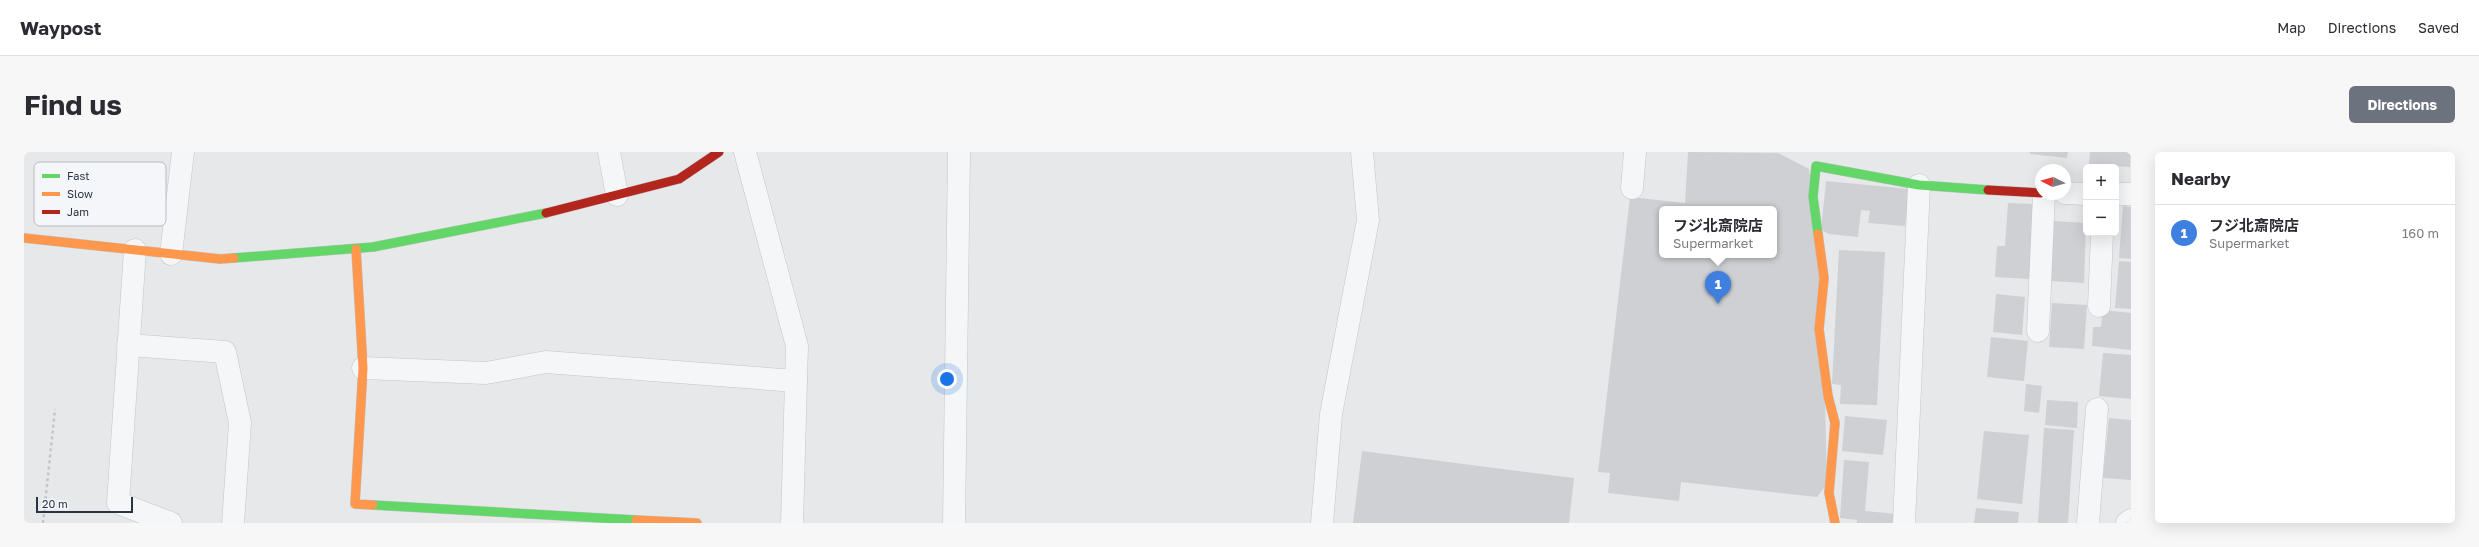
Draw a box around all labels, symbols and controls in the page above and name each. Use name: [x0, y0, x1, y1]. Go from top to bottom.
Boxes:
text: Waypost: [20, 16, 101, 39]
text: Map: [2277, 19, 2306, 36]
text: Directions: [2328, 19, 2396, 36]
text: Saved: [2418, 19, 2459, 36]
button: Directions: [2349, 86, 2455, 123]
text: Find us: [24, 88, 122, 121]
legend: [34, 162, 166, 226]
north arrow: [2035, 164, 2071, 200]
map controls: [2083, 164, 2119, 236]
button: +: [2083, 164, 2119, 200]
text: Nearby: [2171, 168, 2231, 189]
text: Fast: [67, 169, 90, 182]
text: Slow: [67, 187, 93, 200]
button: −: [2083, 200, 2119, 236]
text: Jam: [67, 205, 89, 218]
popup: [1659, 206, 1777, 258]
text: フジ北斎院店: [1673, 216, 1763, 234]
text: フジ北斎院店: [2209, 216, 2299, 234]
text: 1: [2181, 225, 2187, 241]
text: 160 m: [2402, 225, 2439, 241]
text: Supermarket: [1673, 235, 1754, 251]
text: Supermarket: [2209, 235, 2290, 251]
pin: 1: [1705, 271, 1731, 304]
your location: [937, 369, 957, 389]
scale bar: [36, 495, 133, 514]
text: 20 m: [42, 497, 68, 510]

